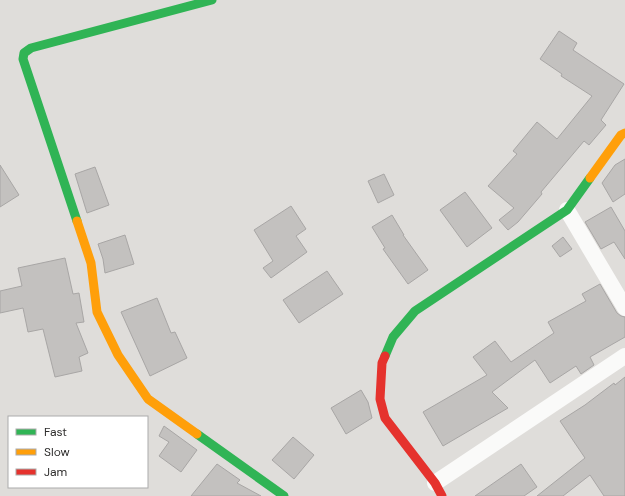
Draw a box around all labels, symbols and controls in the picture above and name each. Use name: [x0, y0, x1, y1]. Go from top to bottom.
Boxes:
legend: [8, 416, 148, 488]
text: Fast: [44, 424, 67, 440]
text: Slow: [44, 444, 70, 460]
text: Jam: [44, 464, 67, 480]

